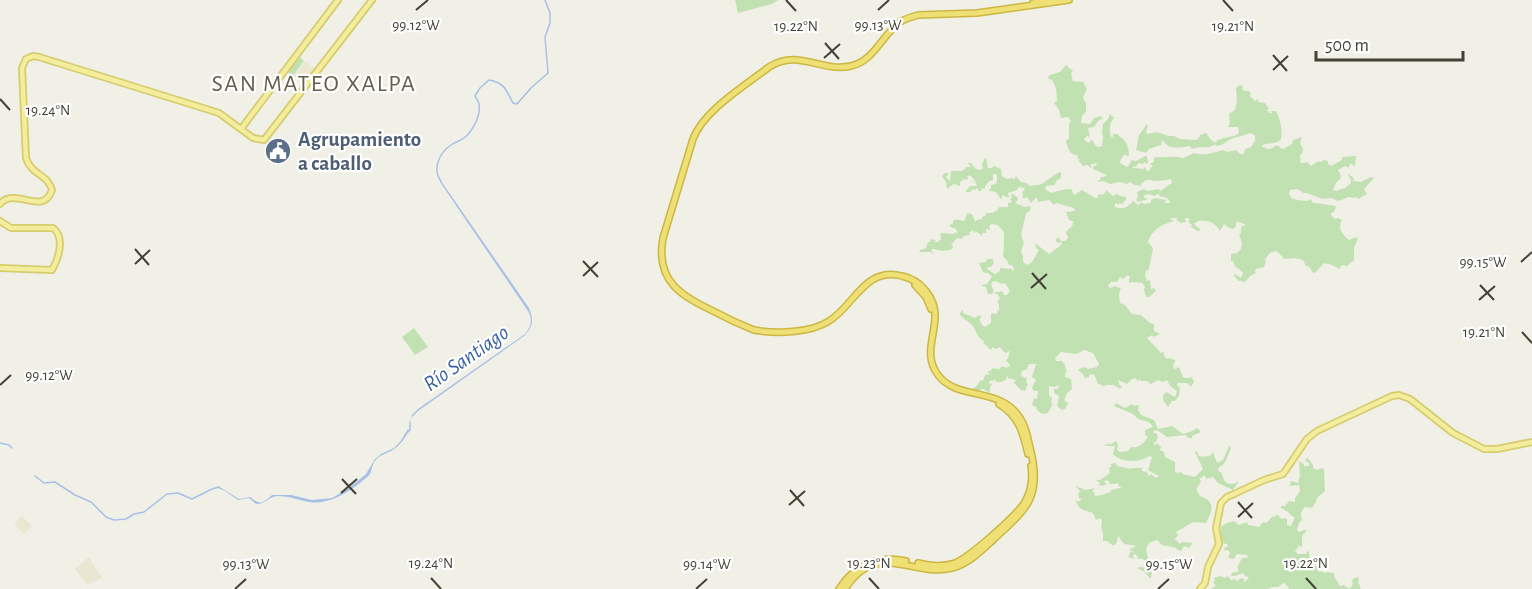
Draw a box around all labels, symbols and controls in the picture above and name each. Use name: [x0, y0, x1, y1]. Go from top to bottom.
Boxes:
text: 99.12°W: [392, 18, 440, 33]
text: 99.13°W: [855, 18, 902, 33]
text: 19.22°N: [774, 19, 818, 34]
text: 19.21°N: [1212, 19, 1254, 34]
scale bar: [1316, 24, 1463, 62]
text: 500 m: [1325, 37, 1369, 55]
district label: SAN MATEO XALPA: [212, 72, 416, 96]
text: 19.24°N: [26, 103, 70, 118]
place label: Agrupamiento a caballo: [298, 129, 421, 174]
public building icon: Agrupamiento a caballo: [263, 136, 293, 166]
text: 99.15°W: [1460, 255, 1507, 270]
water label: Río Santiago: [419, 321, 513, 395]
text: 19.21°N: [1463, 325, 1505, 340]
text: 99.12°W: [25, 368, 73, 383]
text: 19.24°N: [409, 556, 453, 571]
text: 19.23°N: [847, 556, 891, 571]
text: 19.22°N: [1284, 556, 1328, 571]
text: 99.13°W: [223, 557, 270, 572]
text: 99.14°W: [683, 557, 732, 572]
text: 99.15°W: [1146, 557, 1193, 572]

